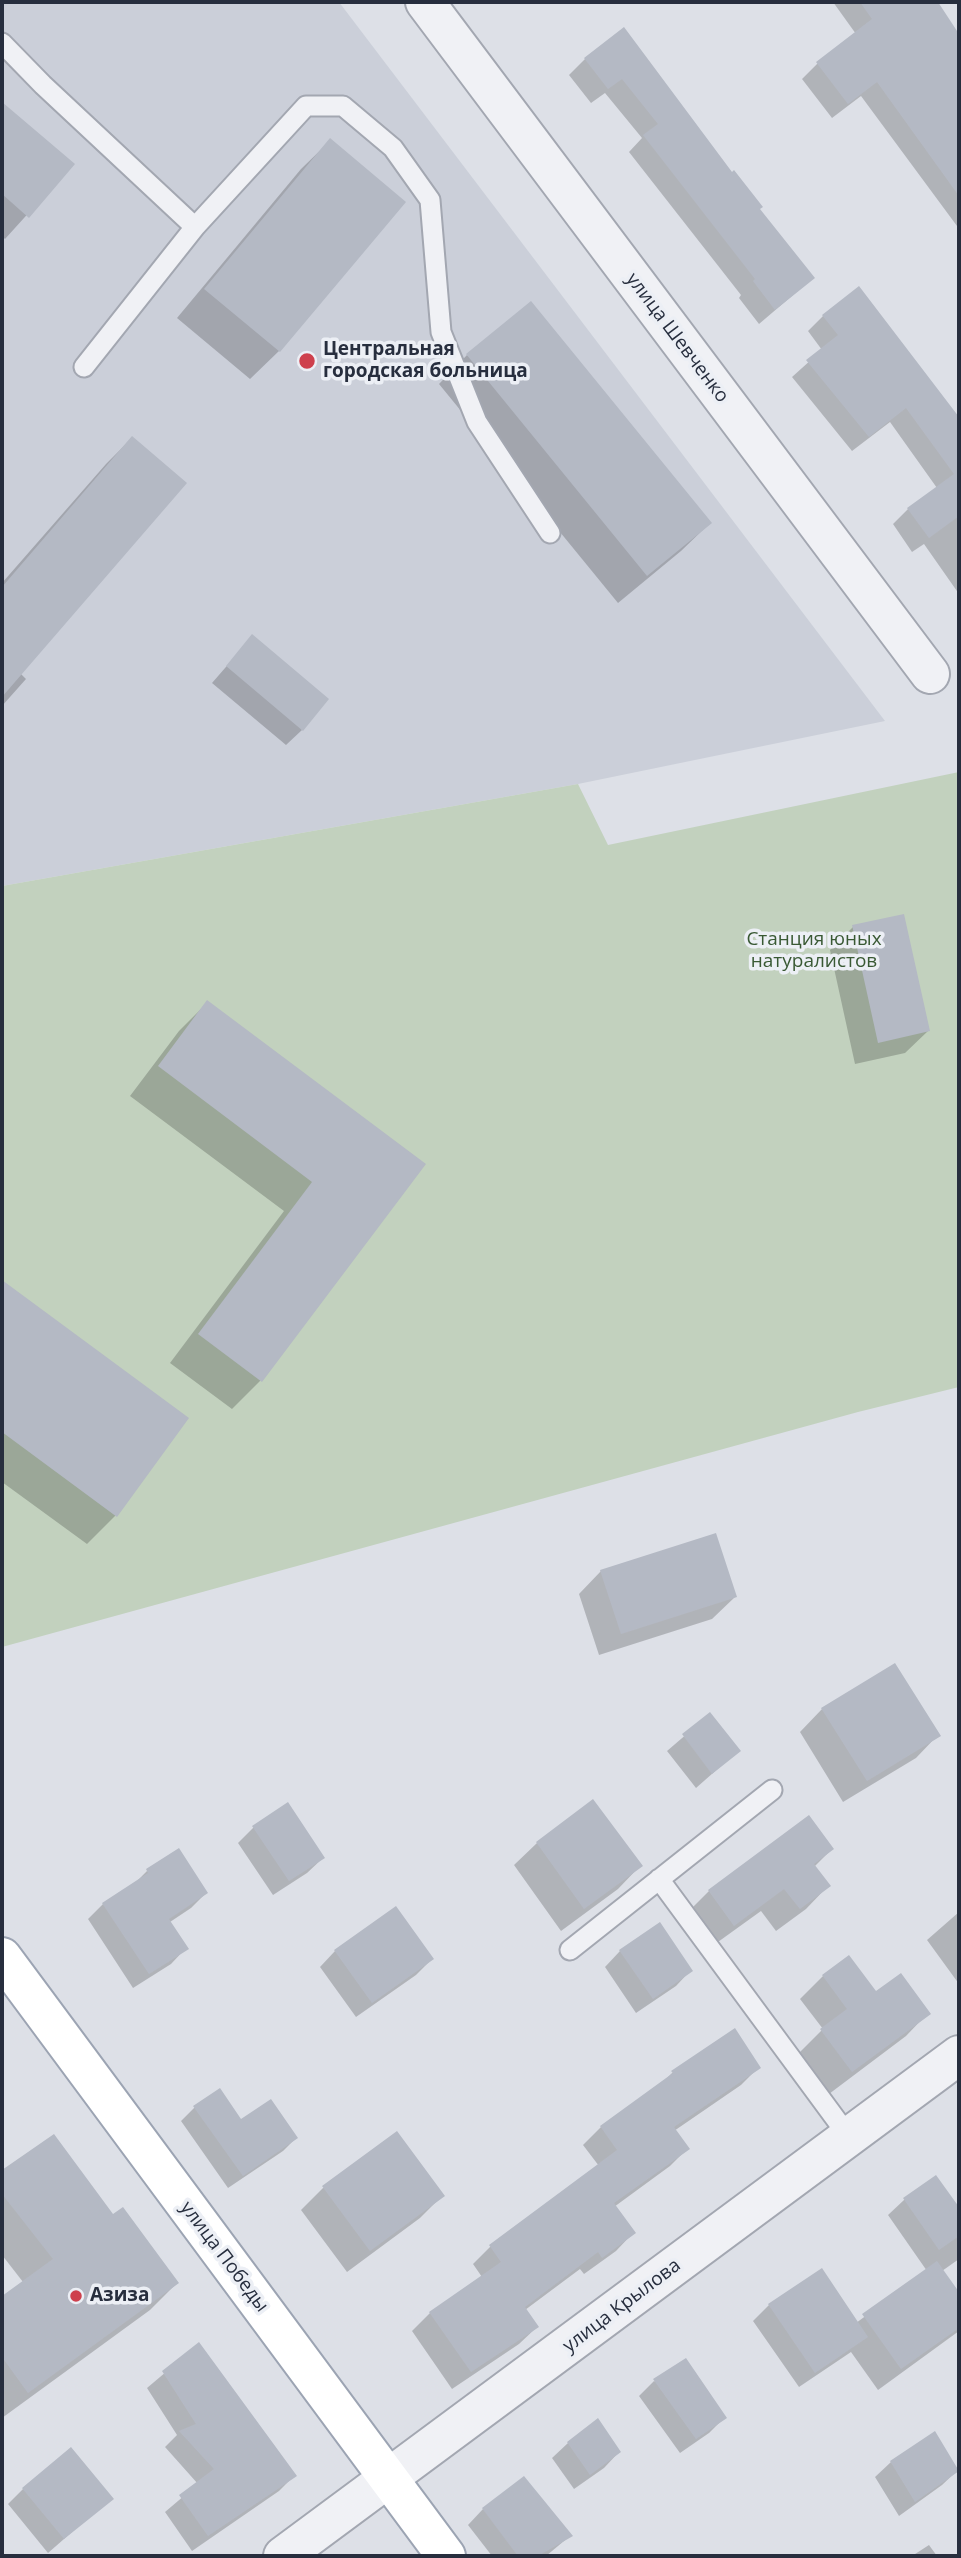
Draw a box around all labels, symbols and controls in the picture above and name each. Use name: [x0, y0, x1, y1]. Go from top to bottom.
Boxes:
street label: улица Шевченко: [621, 269, 733, 407]
place label: Центральная городская больница: [323, 339, 528, 383]
marker: Центральная городская больница: [297, 351, 317, 371]
park label: Станция юных натуралистов: [746, 929, 882, 973]
street label: улица Победы: [175, 2197, 273, 2317]
street label: улица Крылова: [559, 2254, 685, 2358]
place label: Азиза: [90, 2285, 149, 2307]
marker: Азиза: [68, 2288, 84, 2304]

